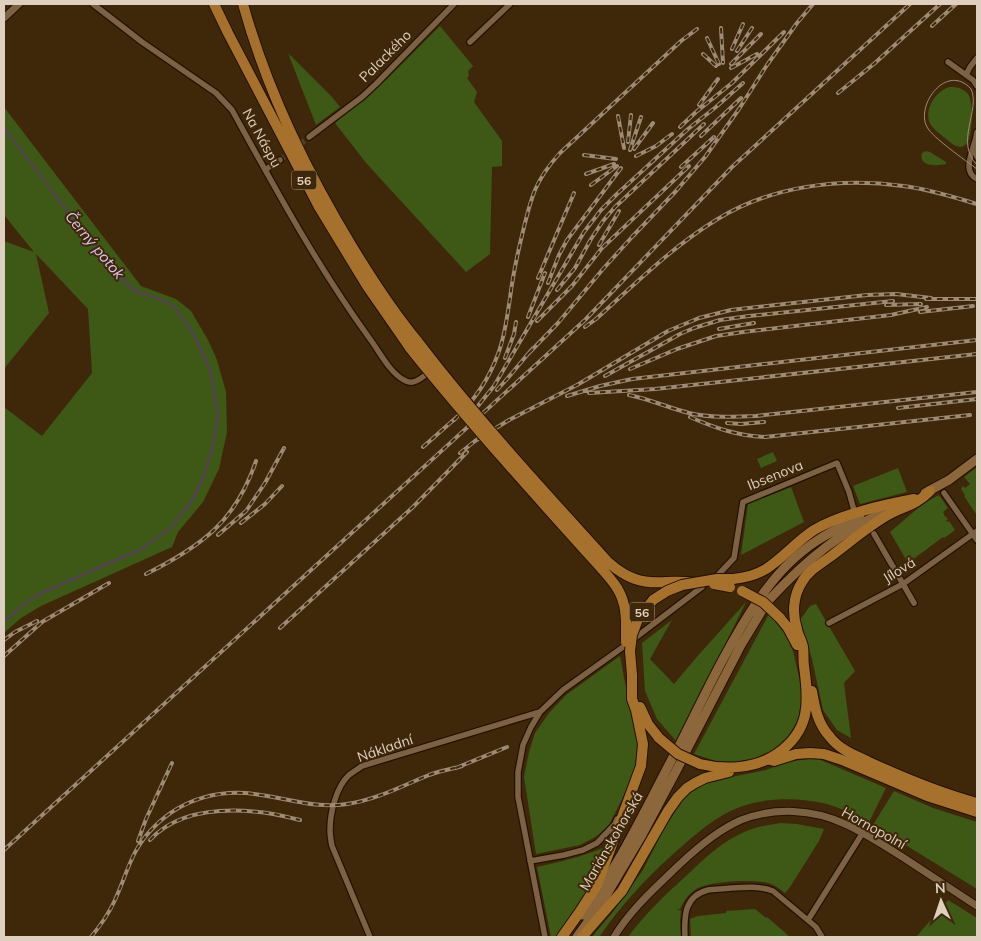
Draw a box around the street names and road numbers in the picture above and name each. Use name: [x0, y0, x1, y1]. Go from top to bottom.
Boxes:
street label: Palackého: [355, 26, 415, 86]
street label: Na Náspu: [238, 105, 286, 171]
road number: 56: [292, 170, 316, 190]
street label: Ibsenova: [745, 456, 805, 494]
street label: Jílová: [879, 553, 919, 587]
road number: 56: [630, 602, 654, 622]
street label: Nákladní: [355, 730, 416, 766]
street label: Mariánskohorská: [575, 788, 647, 894]
street label: Hornopolní: [838, 803, 910, 853]

